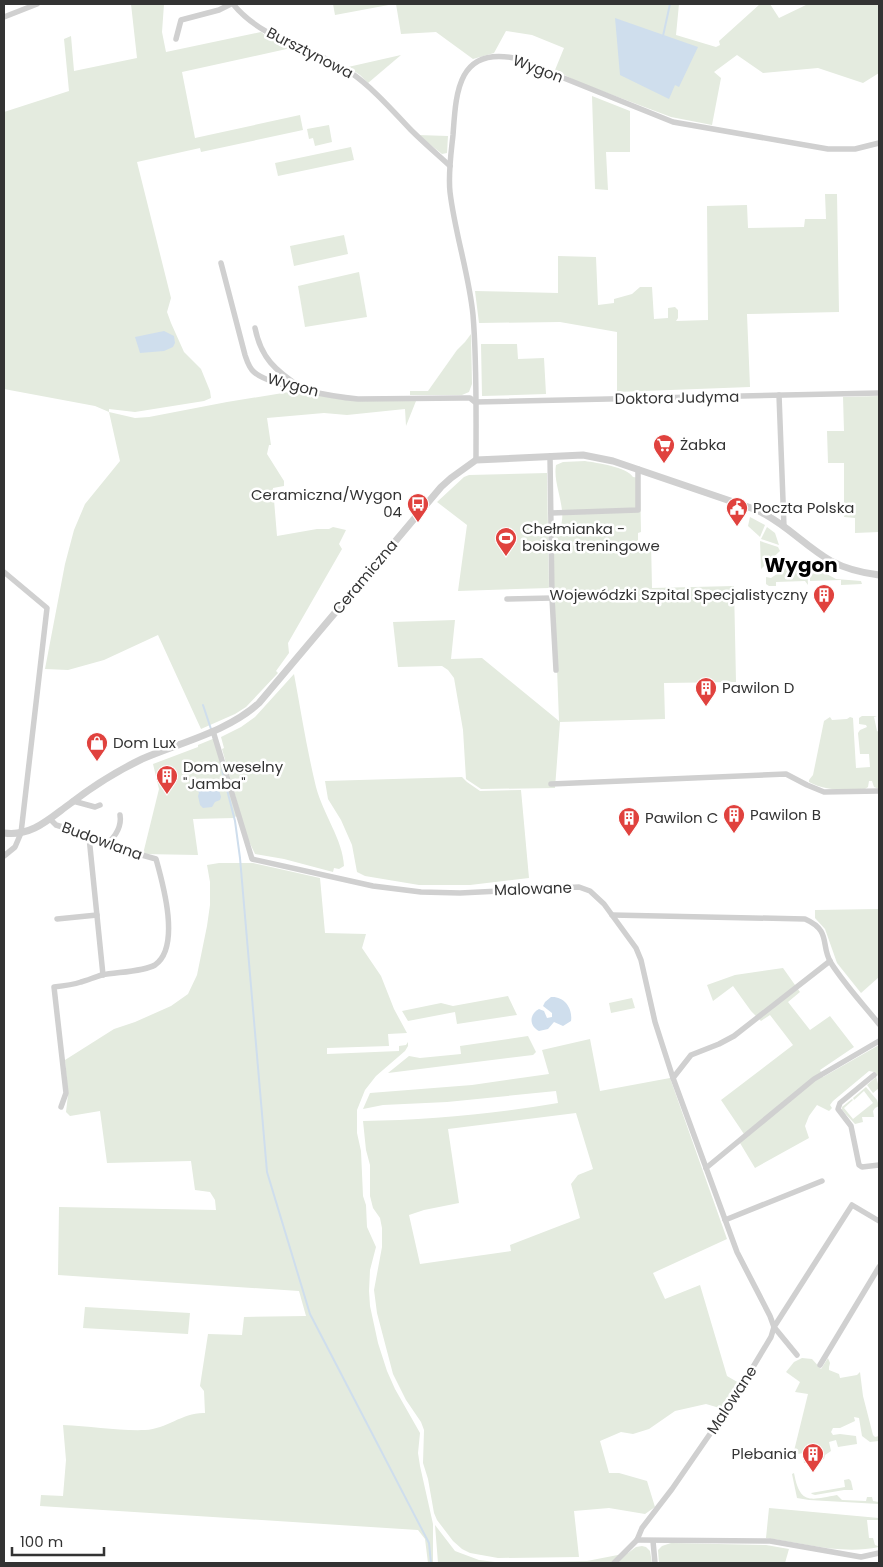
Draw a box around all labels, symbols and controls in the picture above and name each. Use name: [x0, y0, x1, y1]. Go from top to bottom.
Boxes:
street label: Bursztynowa: [263, 22, 357, 83]
street label: Wygon: [510, 49, 566, 88]
street label: Wygon: [265, 368, 321, 401]
street label: Doktora Judyma: [615, 386, 739, 409]
supermarket icon: Żabka: [652, 433, 676, 464]
place label: Żabka: [680, 434, 726, 455]
place label: Ceramiczna/Wygon 04: [251, 484, 402, 522]
bus stop icon: Ceramiczna/Wygon 04: [406, 492, 430, 523]
public building icon: Poczta Polska: [725, 496, 749, 527]
place label: Poczta Polska: [753, 497, 855, 518]
place label: Chełmianka - boiska treningowe: [522, 518, 660, 556]
sports icon: Chełmianka - boiska treningowe: [494, 526, 518, 557]
street label: Ceramiczna: [327, 535, 402, 618]
district label: Wygon: [764, 551, 838, 579]
building icon: Wojewódzki Szpital Specjalistyczny: [812, 583, 836, 614]
place label: Wojewódzki Szpital Specjalistyczny: [549, 584, 809, 605]
building icon: Pawilon D: [694, 676, 718, 707]
place label: Pawilon D: [722, 677, 794, 698]
shop icon: Dom Lux: [85, 731, 109, 762]
place label: Dom Lux: [113, 732, 176, 753]
place label: Dom weselny "Jamba": [183, 756, 284, 794]
building icon: Dom weselny "Jamba": [155, 764, 179, 795]
building icon: Pawilon B: [722, 803, 746, 834]
place label: Pawilon B: [750, 804, 821, 825]
building icon: Pawilon C: [617, 806, 641, 837]
place label: Pawilon C: [645, 807, 718, 828]
street label: Budowlana: [59, 816, 145, 865]
street label: Malowane: [494, 877, 572, 900]
street label: Malowane: [702, 1361, 762, 1438]
building icon: Plebania: [801, 1442, 825, 1473]
place label: Plebania: [732, 1443, 797, 1464]
scale bar: [12, 1524, 105, 1556]
text: 100 m: [20, 1531, 63, 1552]

